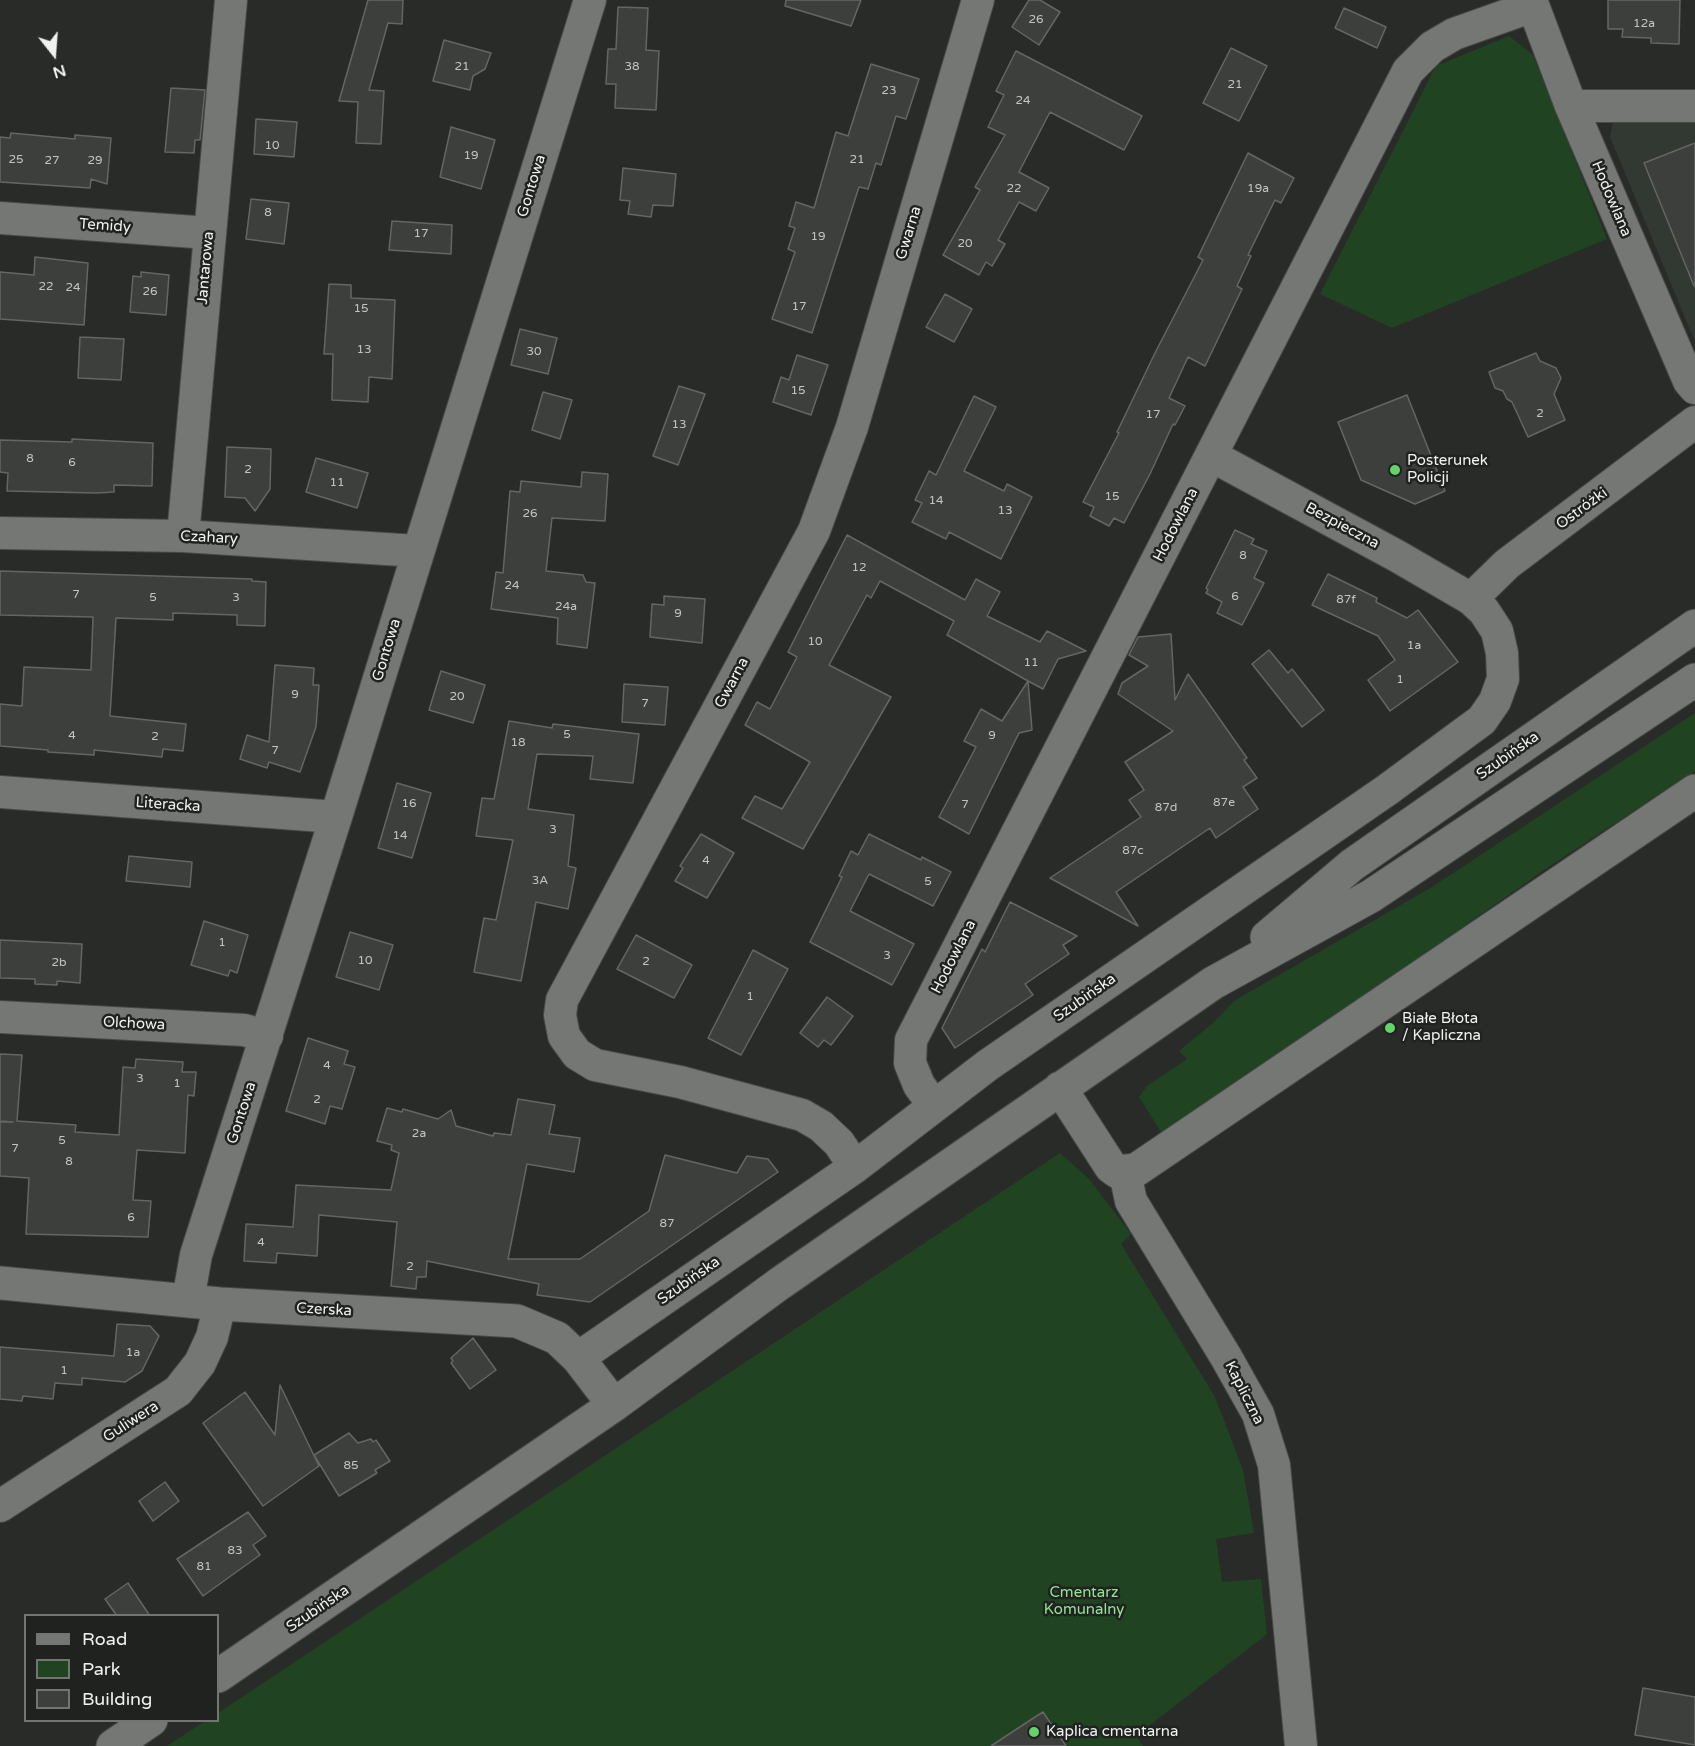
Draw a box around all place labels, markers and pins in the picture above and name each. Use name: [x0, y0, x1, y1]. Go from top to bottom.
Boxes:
place label: Posterunek Policji: [1407, 452, 1488, 487]
marker: Posterunek Policji: [1388, 463, 1402, 477]
place label: Białe Błota / Kapliczna: [1402, 1010, 1481, 1045]
marker: Białe Błota / Kapliczna: [1383, 1021, 1397, 1035]
place label: Kaplica cmentarna: [1046, 1723, 1178, 1741]
marker: Kaplica cmentarna: [1027, 1725, 1041, 1739]

